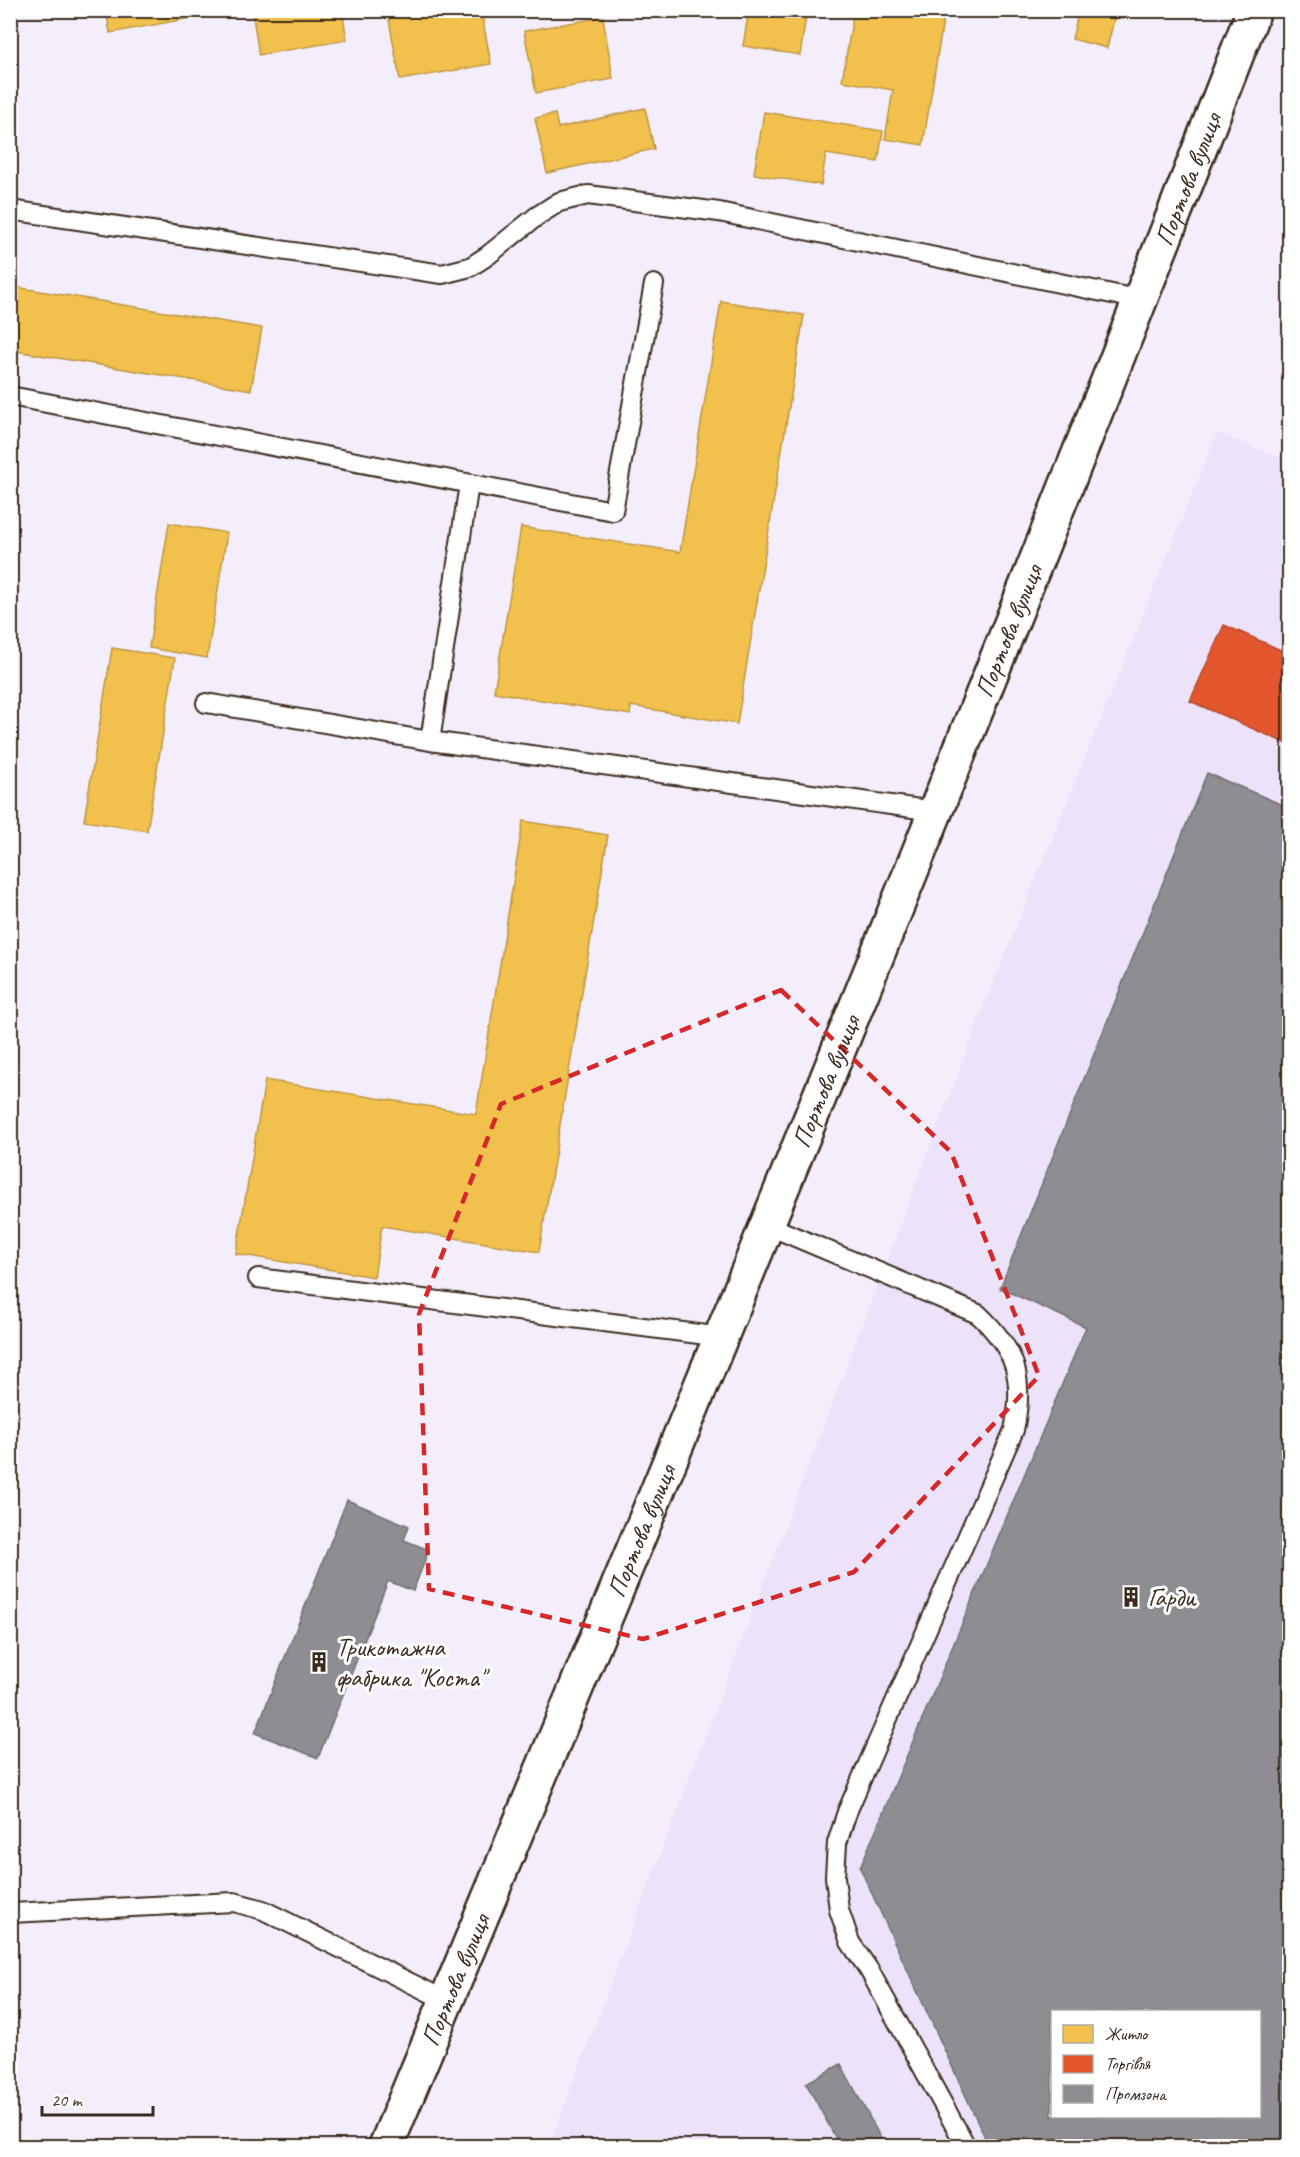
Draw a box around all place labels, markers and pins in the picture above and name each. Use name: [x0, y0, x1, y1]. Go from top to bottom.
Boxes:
place label: Гарди: [1148, 1581, 1197, 1614]
building icon: Гарди: [1119, 1585, 1143, 1609]
place label: Трикотажна фабрика "Коста": [336, 1631, 490, 1694]
building icon: Трикотажна фабрика "Коста": [307, 1650, 331, 1674]

